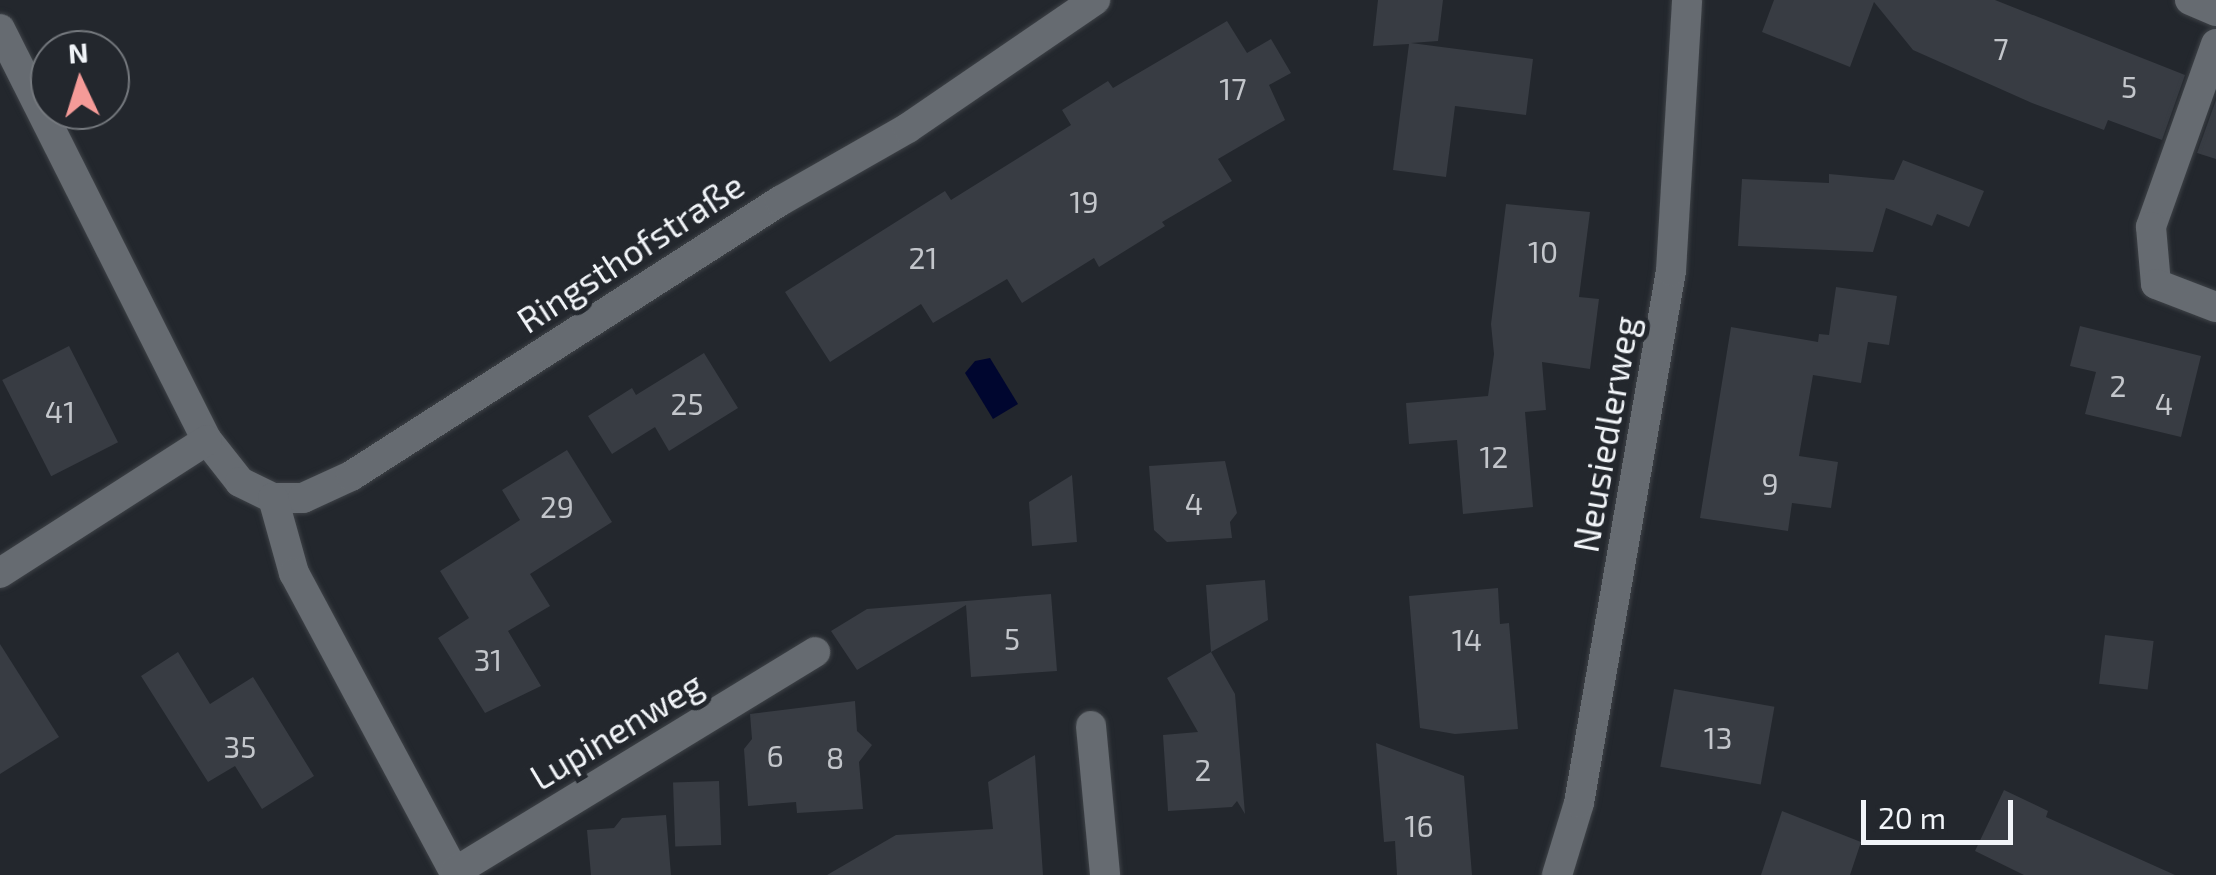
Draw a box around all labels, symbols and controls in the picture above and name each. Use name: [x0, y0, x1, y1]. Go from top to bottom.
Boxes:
north arrow: [30, 30, 130, 130]
house number: 7: [1993, 30, 2009, 66]
text: N: [67, 34, 89, 70]
house number: 5: [2121, 68, 2137, 104]
house number: 17: [1219, 70, 1247, 106]
street label: Ringsthofstraße: [509, 163, 751, 341]
house number: 19: [1069, 183, 1099, 219]
house number: 10: [1528, 233, 1558, 269]
house number: 21: [909, 239, 937, 275]
street label: Neusiedlerweg: [1564, 313, 1646, 555]
house number: 2: [2110, 367, 2126, 403]
house number: 25: [671, 385, 703, 421]
house number: 4: [2155, 385, 2173, 421]
house number: 41: [45, 393, 75, 429]
house number: 12: [1480, 438, 1508, 474]
house number: 9: [1761, 465, 1779, 501]
house number: 4: [1185, 485, 1203, 521]
house number: 29: [540, 488, 574, 524]
house number: 5: [1004, 620, 1020, 656]
house number: 14: [1452, 621, 1482, 657]
house number: 31: [474, 641, 502, 677]
street label: Lupinenweg: [522, 662, 710, 798]
house number: 13: [1704, 719, 1732, 755]
house number: 35: [224, 728, 256, 764]
house number: 6: [766, 737, 784, 773]
house number: 8: [826, 739, 844, 775]
house number: 2: [1195, 751, 1211, 787]
scale bar: [1866, 780, 2018, 842]
text: 20 m: [1878, 799, 1946, 835]
house number: 16: [1404, 807, 1434, 843]

